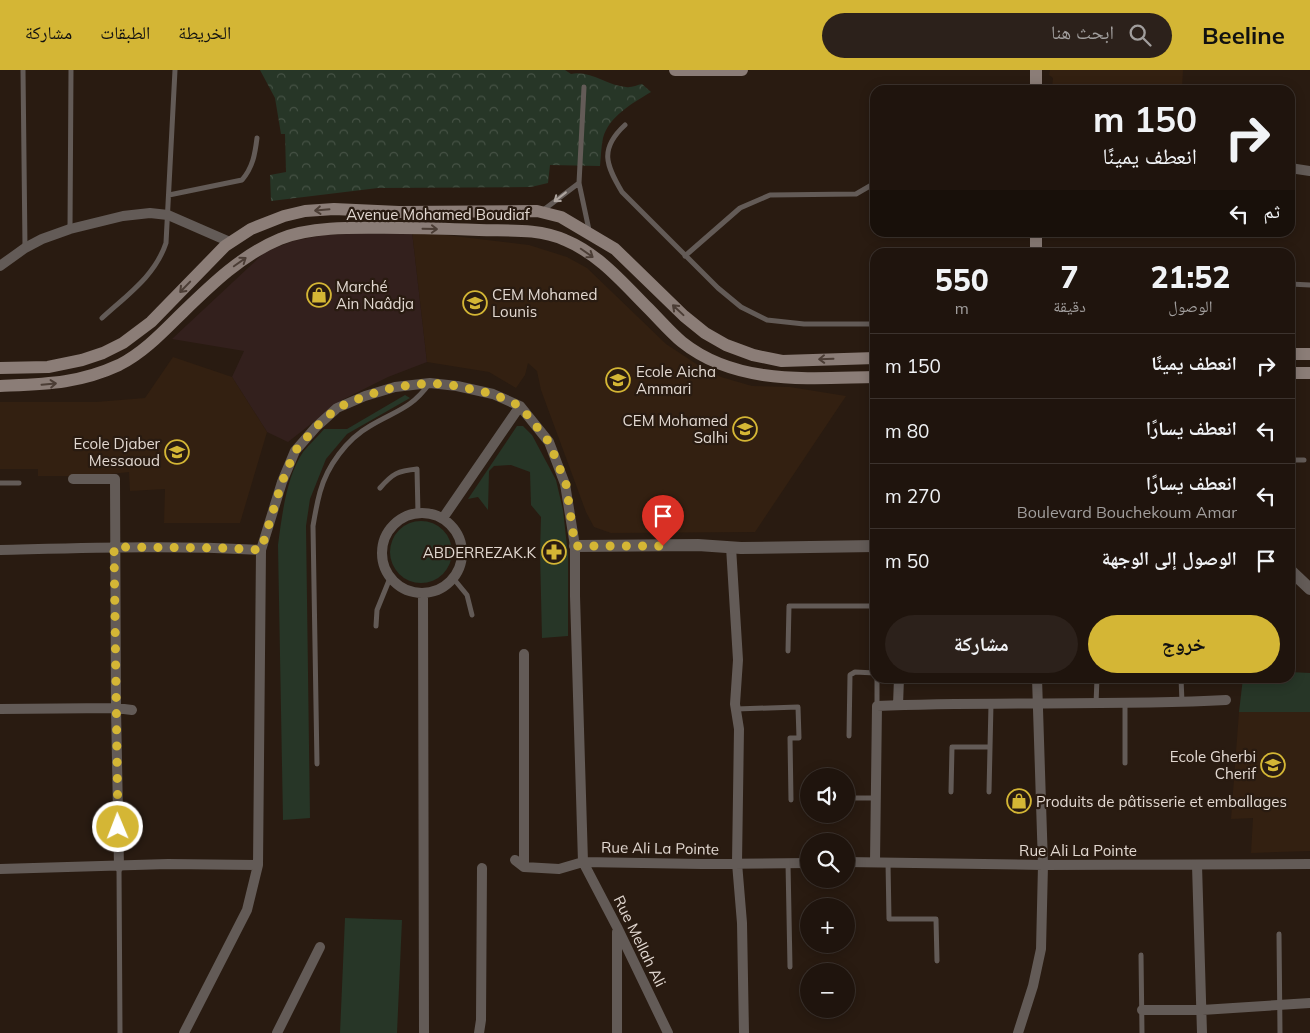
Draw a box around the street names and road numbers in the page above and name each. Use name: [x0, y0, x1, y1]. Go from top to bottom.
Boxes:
street label: Avenue Mohamed Boudiaf: [346, 205, 531, 224]
street label: Rue Ali La Pointe: [601, 837, 719, 859]
street label: Rue Ali La Pointe: [1019, 841, 1137, 860]
street label: Rue Mellah Ali: [610, 892, 670, 990]

